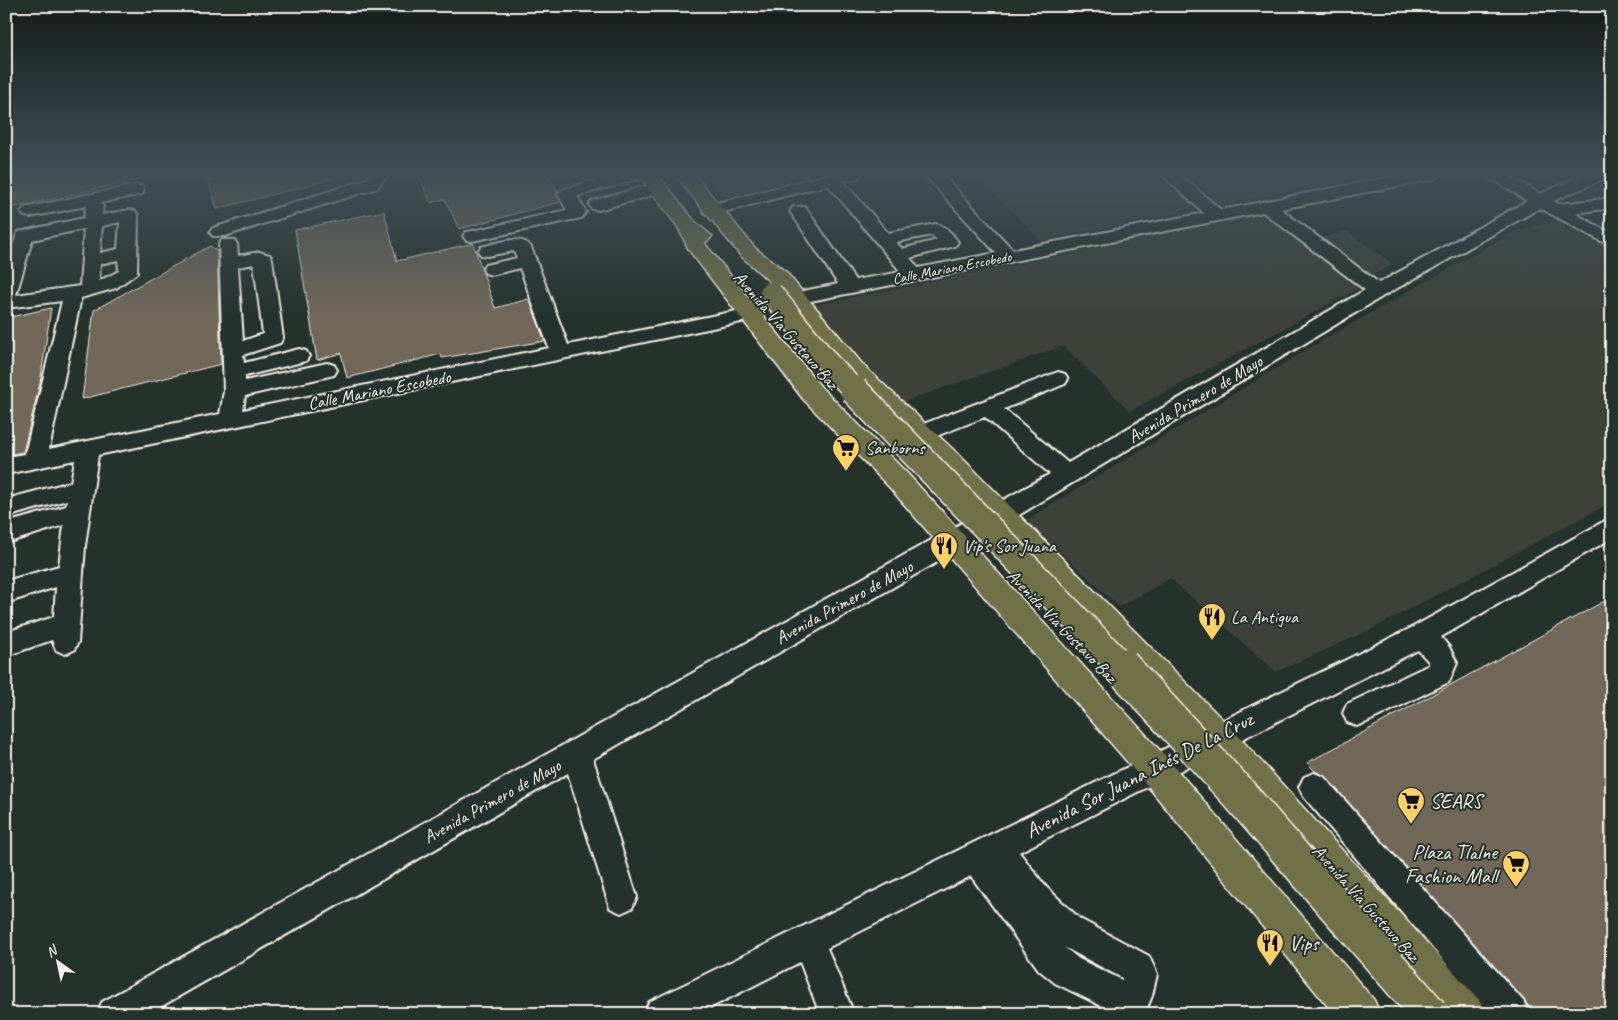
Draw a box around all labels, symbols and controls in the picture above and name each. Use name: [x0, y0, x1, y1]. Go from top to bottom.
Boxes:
street label: Calle Mariano Escobedo: [891, 247, 1014, 289]
street label: Avenida Via Gustavo Baz: [729, 266, 845, 395]
street label: Avenida Primero de Mayo: [1124, 349, 1268, 448]
street label: Calle Mariano Escobedo: [306, 365, 454, 415]
supermarket icon: Sanborns: [831, 433, 861, 472]
place label: Sanborns: [865, 437, 926, 459]
restaurant icon: Vip's Sor Juana: [929, 531, 959, 570]
place label: Vip's Sor Juana: [963, 535, 1057, 557]
street label: Avenida Primero de Mayo: [772, 554, 918, 649]
street label: Avenida Via Gustavo Baz: [1002, 565, 1123, 689]
restaurant icon: La Antigua: [1197, 602, 1227, 641]
place label: La Antigua: [1231, 606, 1299, 628]
street label: Avenida Sor Juana Inés De La Cruz: [1021, 705, 1259, 844]
street label: Avenida Primero de Mayo: [420, 753, 566, 848]
supermarket icon: SEARS: [1396, 786, 1426, 825]
place label: SEARS: [1430, 788, 1485, 814]
place label: Plaza Tlalne Fashion Mall: [1405, 839, 1500, 889]
street label: Avenida Via Gustavo Baz: [1308, 840, 1426, 968]
supermarket icon: Plaza Tlalne Fashion Mall: [1501, 849, 1531, 888]
restaurant icon: Vips: [1255, 928, 1285, 967]
place label: Vips: [1289, 930, 1320, 956]
north arrow: [32, 938, 82, 988]
text: N: [43, 941, 61, 961]

